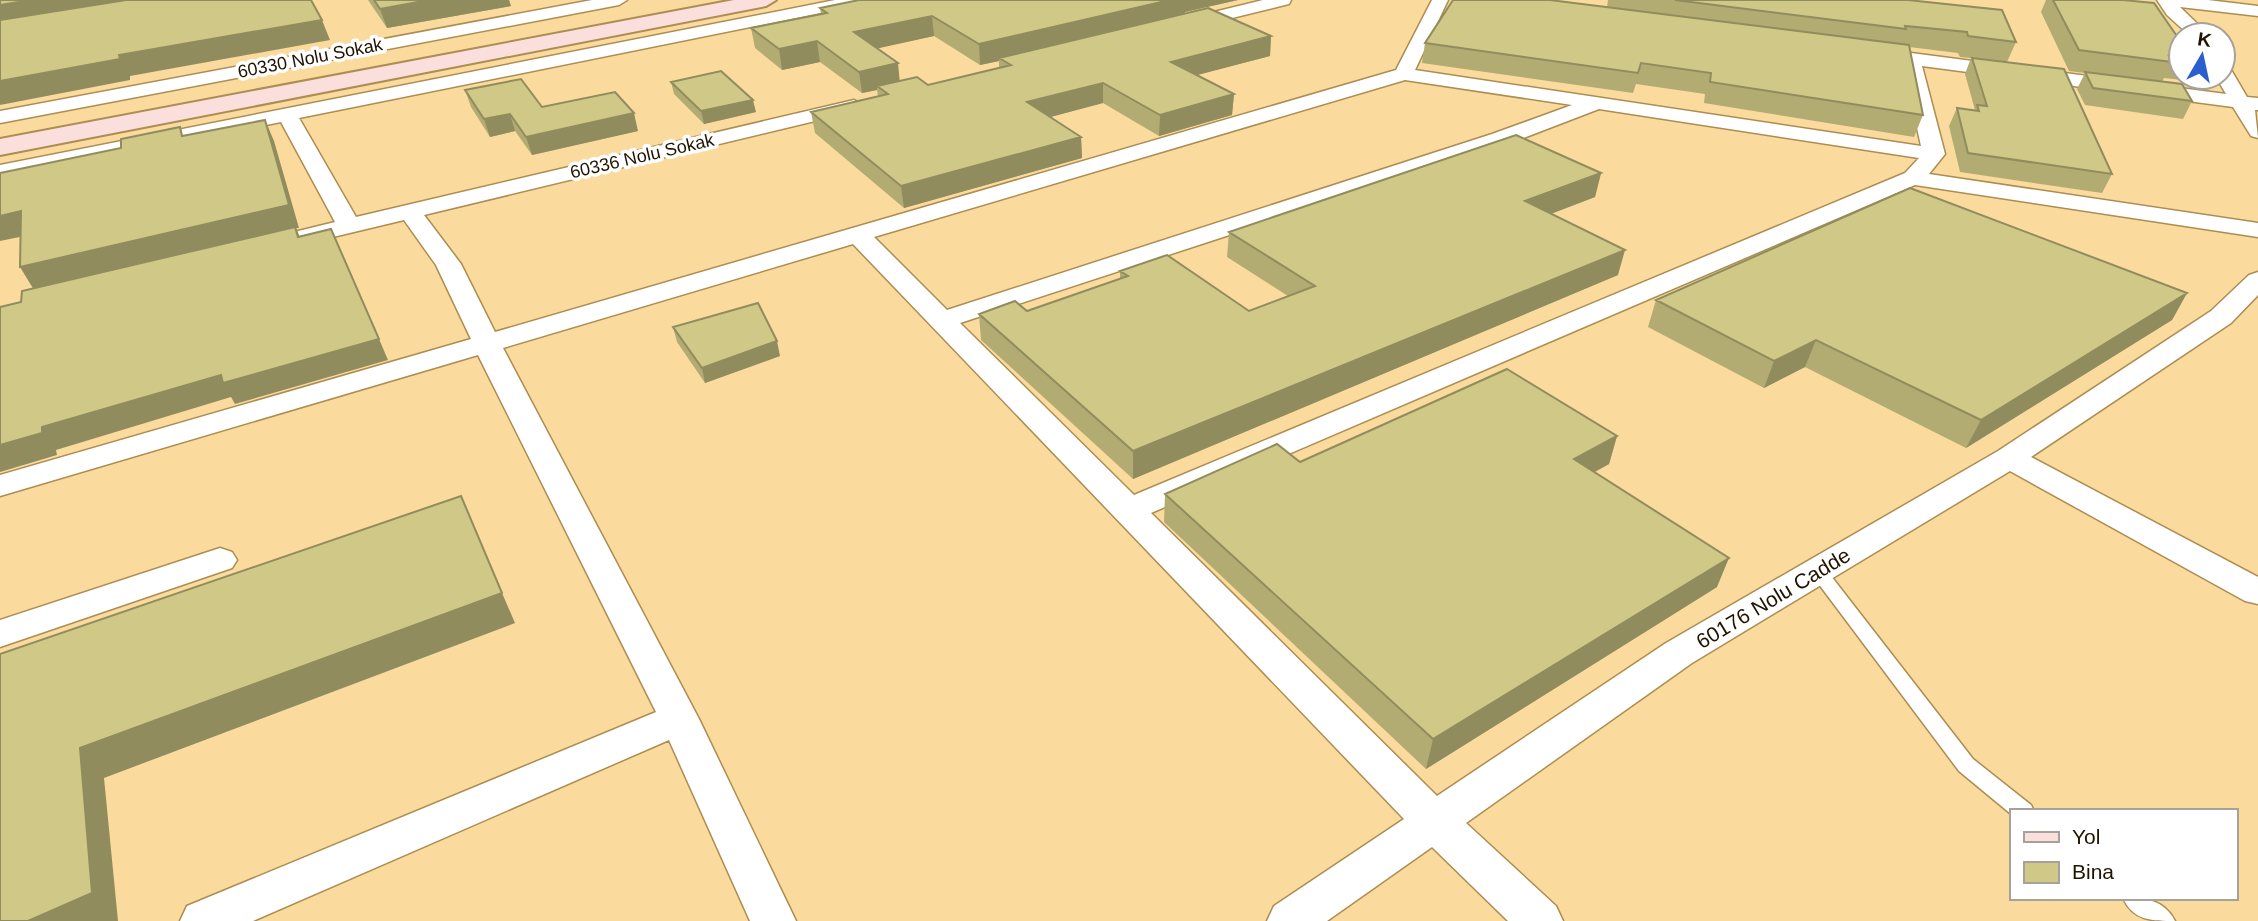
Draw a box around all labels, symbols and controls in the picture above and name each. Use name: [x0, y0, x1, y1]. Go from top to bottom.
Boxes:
north arrow: [2167, 21, 2237, 91]
text: K: [2196, 28, 2213, 51]
street label: 60330 Nolu Sokak: [236, 34, 385, 82]
street label: 60336 Nolu Sokak: [568, 129, 717, 182]
street label: 60176 Nolu Cadde: [1692, 543, 1854, 653]
legend: [2010, 809, 2237, 900]
text: Yol: [2072, 825, 2100, 848]
text: Bina: [2072, 860, 2114, 883]

